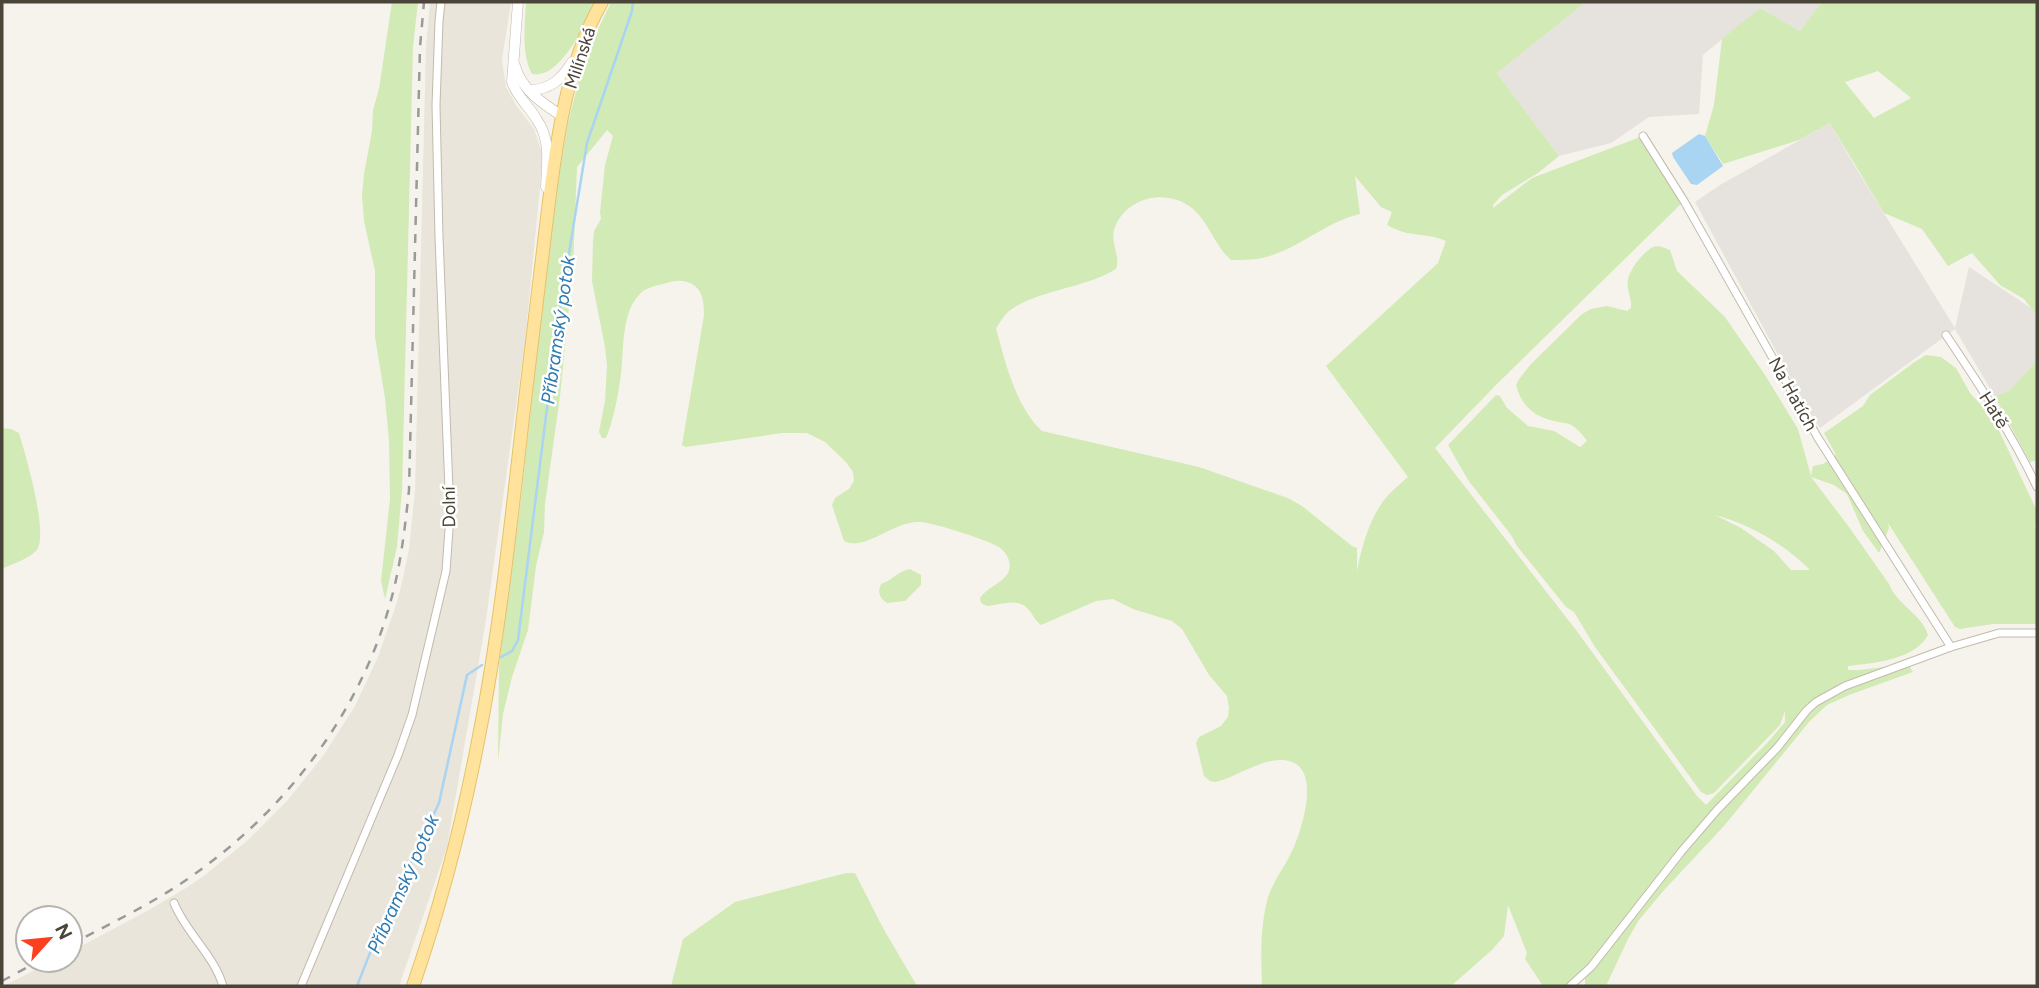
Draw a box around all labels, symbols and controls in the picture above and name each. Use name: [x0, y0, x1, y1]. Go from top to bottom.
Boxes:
street label: Milínská: [560, 24, 600, 92]
water label: Příbramský potok: [536, 254, 580, 406]
street label: Na Hatích: [1764, 353, 1822, 435]
street label: Hatě: [1974, 387, 2014, 433]
street label: Dolní: [438, 485, 460, 528]
water label: Příbramský potok: [362, 810, 444, 957]
north arrow: [14, 904, 84, 974]
text: N: [50, 920, 77, 943]

